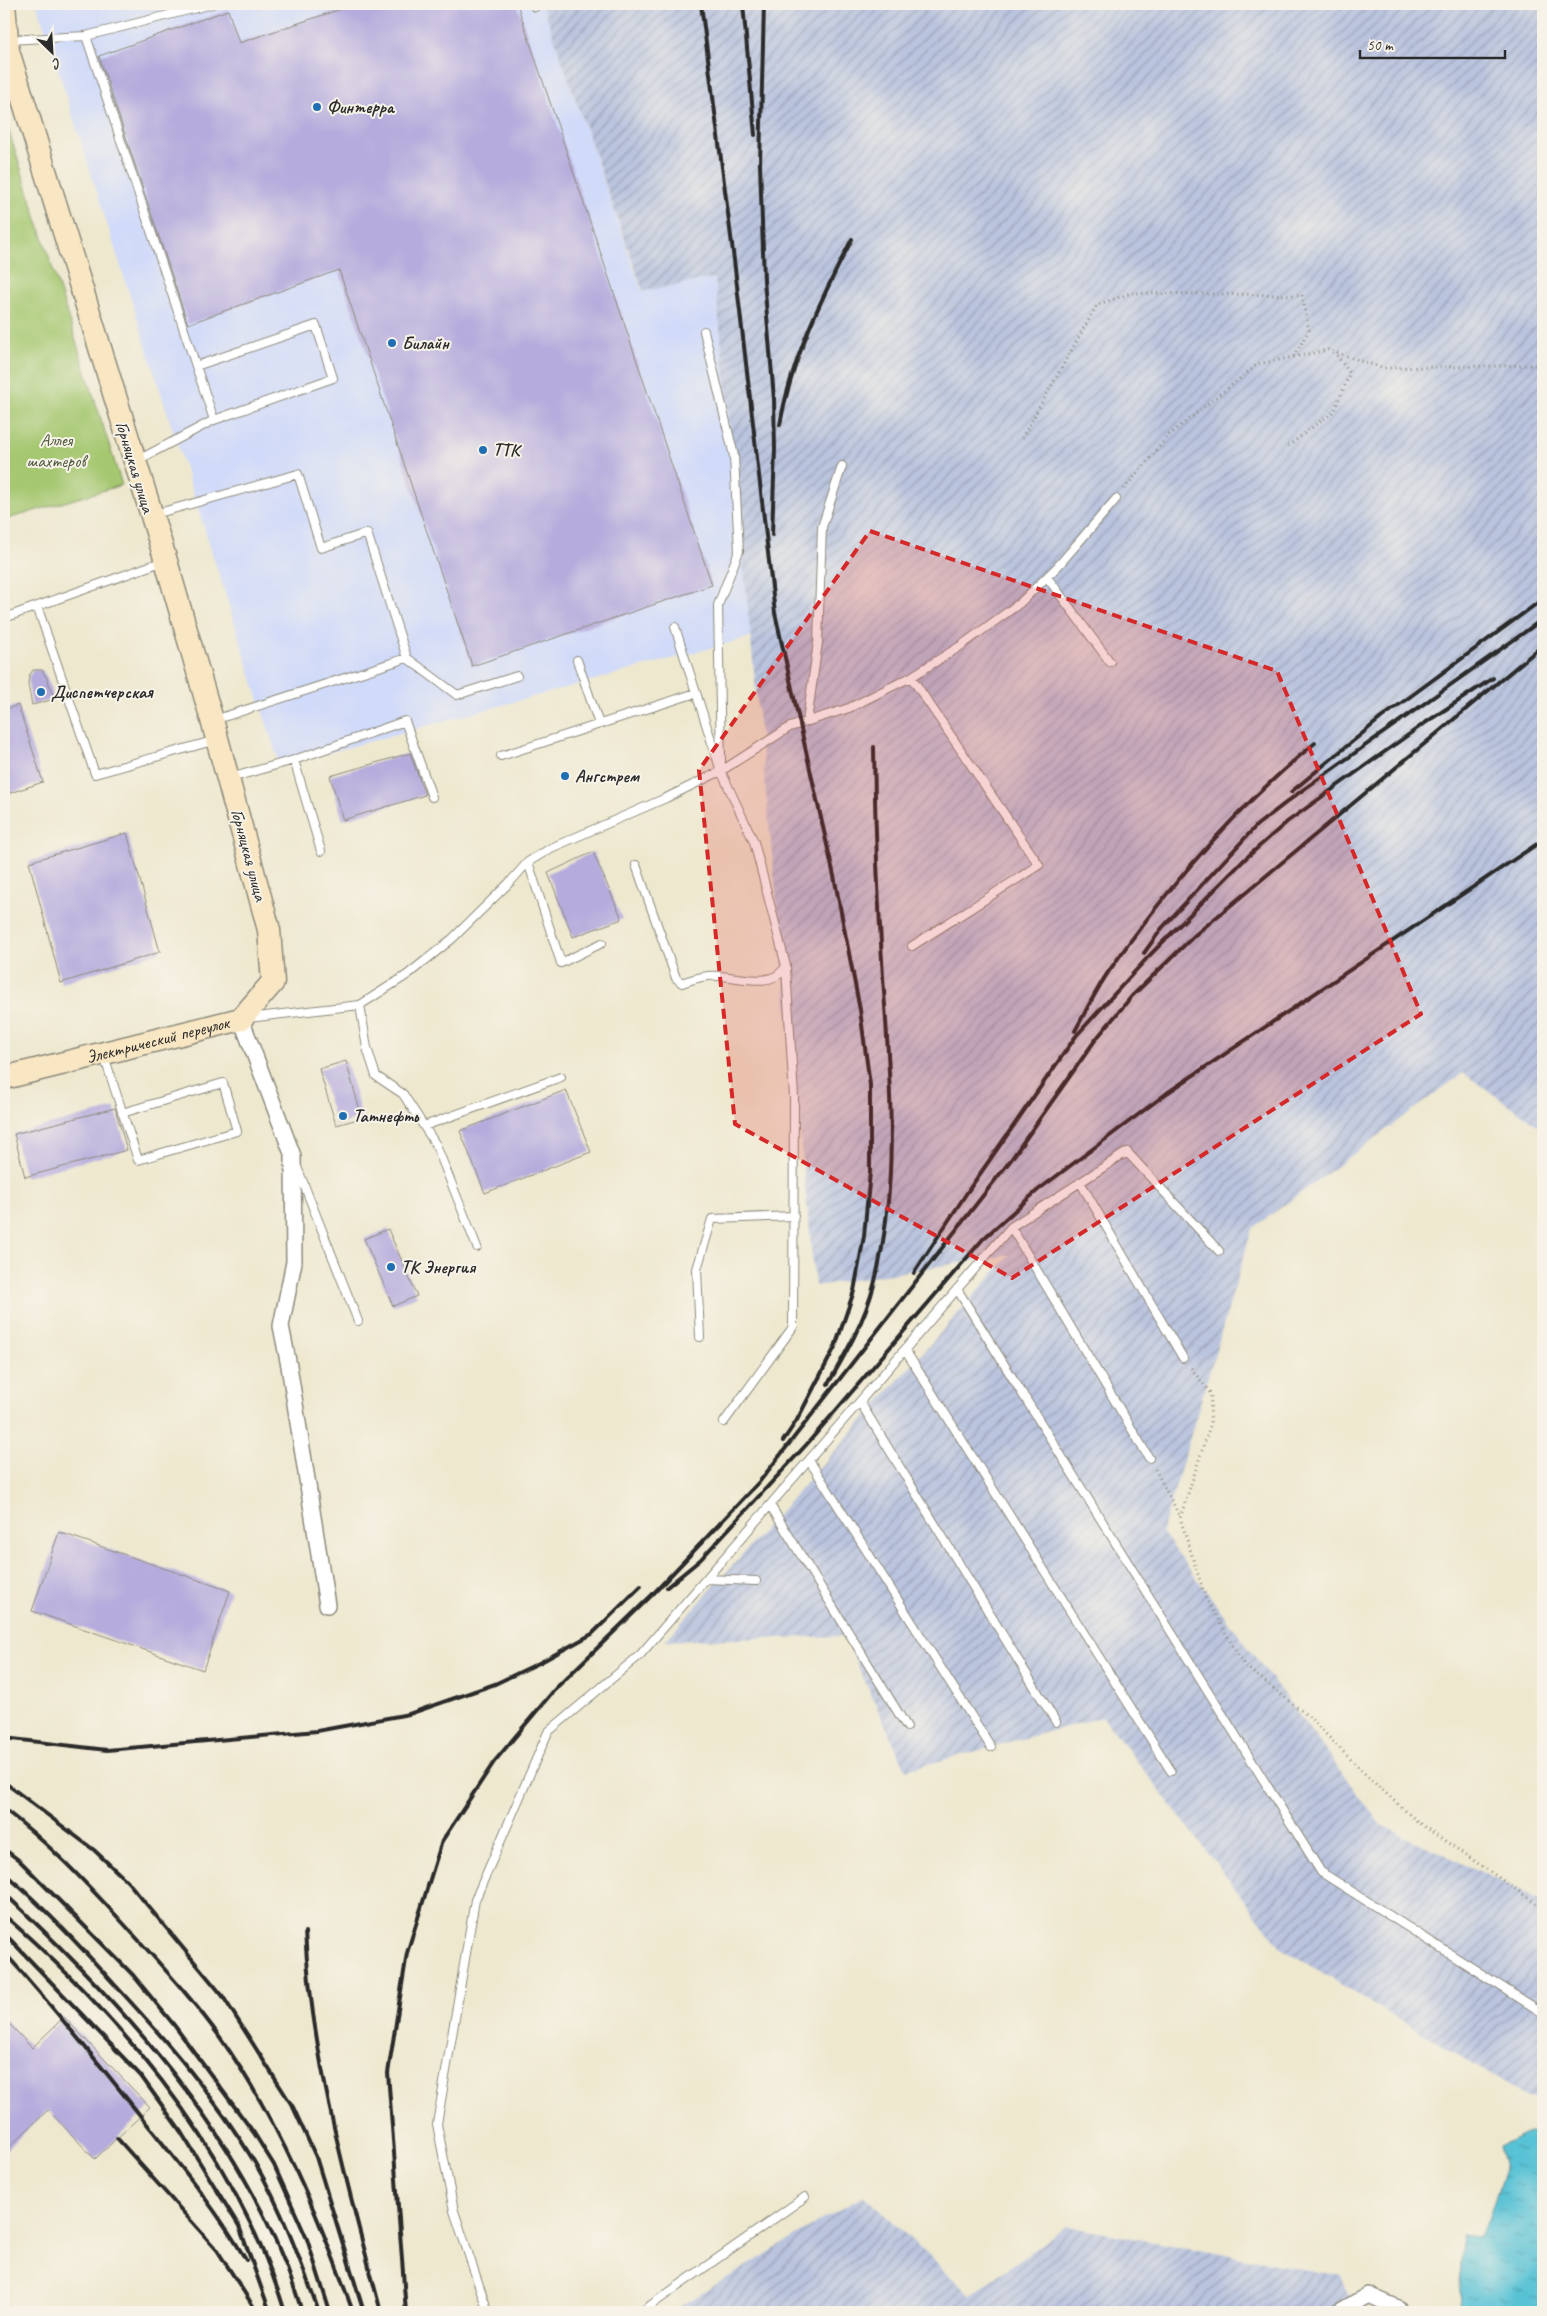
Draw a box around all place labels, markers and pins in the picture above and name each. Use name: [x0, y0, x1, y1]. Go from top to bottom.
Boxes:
place label: Финтерра: [327, 96, 396, 118]
marker: Финтерра: [311, 101, 323, 113]
place label: Билайн: [402, 332, 450, 354]
marker: Билайн: [386, 337, 398, 349]
place label: ТТК: [493, 439, 523, 461]
marker: ТТК: [477, 444, 489, 456]
place label: Диспетчерская: [51, 681, 154, 703]
marker: Диспетчерская: [35, 686, 47, 698]
place label: Ангстрем: [575, 765, 641, 787]
marker: Ангстрем: [559, 770, 571, 782]
place label: Татнефть: [353, 1105, 420, 1127]
marker: Татнефть: [337, 1110, 349, 1122]
place label: ТК Энергия: [401, 1256, 476, 1278]
marker: ТК Энергия: [385, 1261, 397, 1273]

